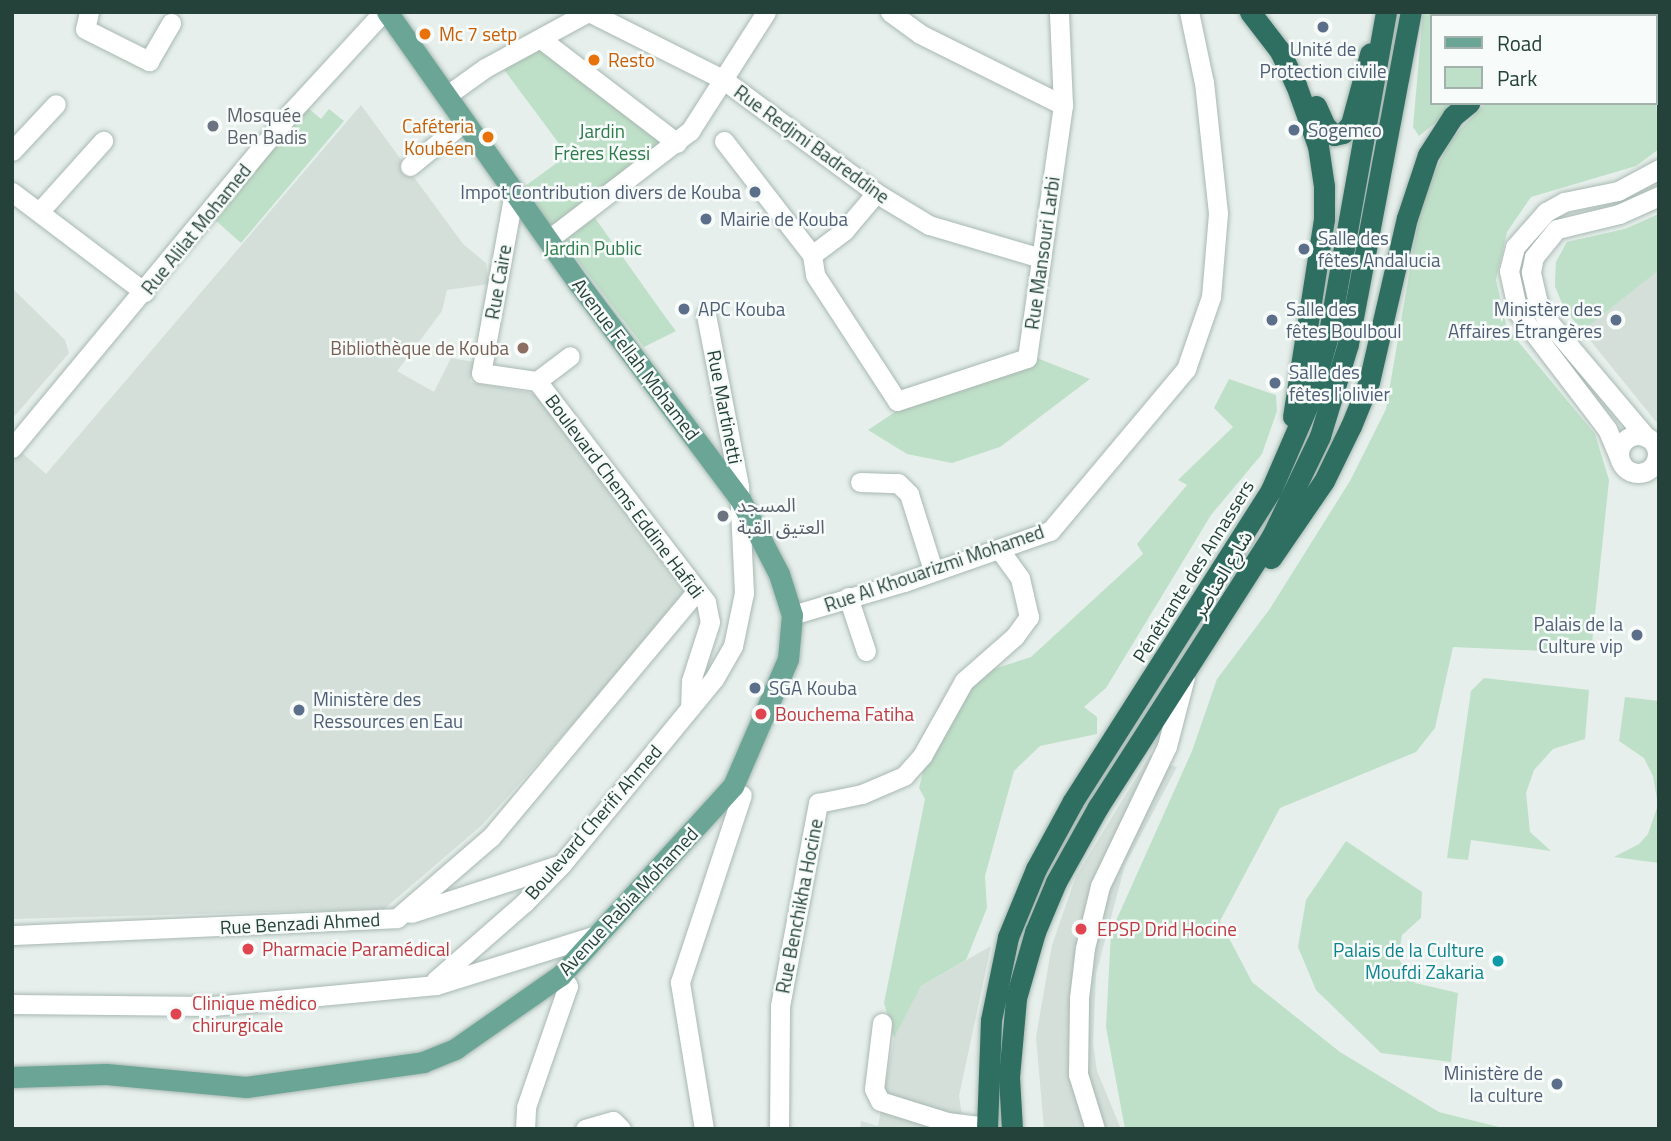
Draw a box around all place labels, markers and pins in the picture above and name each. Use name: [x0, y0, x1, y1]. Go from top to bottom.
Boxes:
marker: Unité de Protection civile: [1315, 19, 1331, 35]
place label: Mc 7 setp: [439, 23, 517, 45]
marker: Mc 7 setp: [417, 26, 433, 42]
place label: Unité de Protection civile: [1259, 38, 1387, 82]
place label: Resto: [608, 49, 655, 71]
marker: Resto: [586, 52, 602, 68]
place label: Mosquée Ben Badis: [227, 104, 307, 148]
place label: Caféteria Koubéen: [402, 115, 474, 159]
marker: Mosquée Ben Badis: [205, 118, 221, 134]
place label: Sogemco: [1308, 119, 1382, 141]
marker: Sogemco: [1286, 122, 1302, 138]
marker: Caféteria Koubéen: [480, 129, 496, 145]
place label: Impot Contribution divers de Kouba: [460, 181, 741, 203]
marker: Impot Contribution divers de Kouba: [747, 184, 763, 200]
place label: Mairie de Kouba: [720, 208, 848, 230]
marker: Mairie de Kouba: [698, 211, 714, 227]
place label: Salle des fêtes Andalucia: [1318, 227, 1440, 271]
marker: Salle des fêtes Andalucia: [1296, 241, 1312, 257]
place label: APC Kouba: [698, 298, 785, 320]
place label: Salle des fêtes Boulboul: [1286, 298, 1402, 342]
place label: Ministère des Affaires Étrangères: [1448, 298, 1602, 342]
marker: APC Kouba: [676, 301, 692, 317]
marker: Salle des fêtes Boulboul: [1264, 312, 1280, 328]
marker: Ministère des Affaires Étrangères: [1608, 312, 1624, 328]
place label: Bibliothèque de Kouba: [330, 337, 509, 359]
marker: Bibliothèque de Kouba: [515, 340, 531, 356]
place label: Salle des fêtes l'olivier: [1289, 361, 1390, 405]
marker: Salle des fêtes l'olivier: [1267, 375, 1283, 391]
place label: المسجد العتيق القبة: [737, 494, 825, 538]
marker: المسجد العتيق القبة: [715, 508, 731, 524]
place label: Palais de la Culture vip: [1533, 613, 1623, 657]
marker: Palais de la Culture vip: [1629, 627, 1645, 643]
place label: SGA Kouba: [769, 677, 857, 699]
marker: SGA Kouba: [747, 680, 763, 696]
place label: Ministère des Ressources en Eau: [313, 688, 463, 732]
marker: Ministère des Ressources en Eau: [291, 702, 307, 718]
place label: Bouchema Fatiha: [775, 703, 914, 725]
marker: Bouchema Fatiha: [753, 706, 769, 722]
place label: EPSP Drid Hocine: [1097, 918, 1237, 940]
marker: EPSP Drid Hocine: [1071, 919, 1091, 939]
place label: Pharmacie Paramédical: [262, 938, 450, 960]
place label: Palais de la Culture Moufdi Zakaria: [1333, 939, 1484, 983]
marker: Pharmacie Paramédical: [240, 941, 256, 957]
marker: Palais de la Culture Moufdi Zakaria: [1490, 953, 1506, 969]
place label: Clinique médico chirurgicale: [192, 992, 317, 1036]
marker: Clinique médico chirurgicale: [166, 1004, 186, 1024]
place label: Ministère de la culture: [1444, 1062, 1543, 1106]
marker: Ministère de la culture: [1549, 1076, 1565, 1092]

